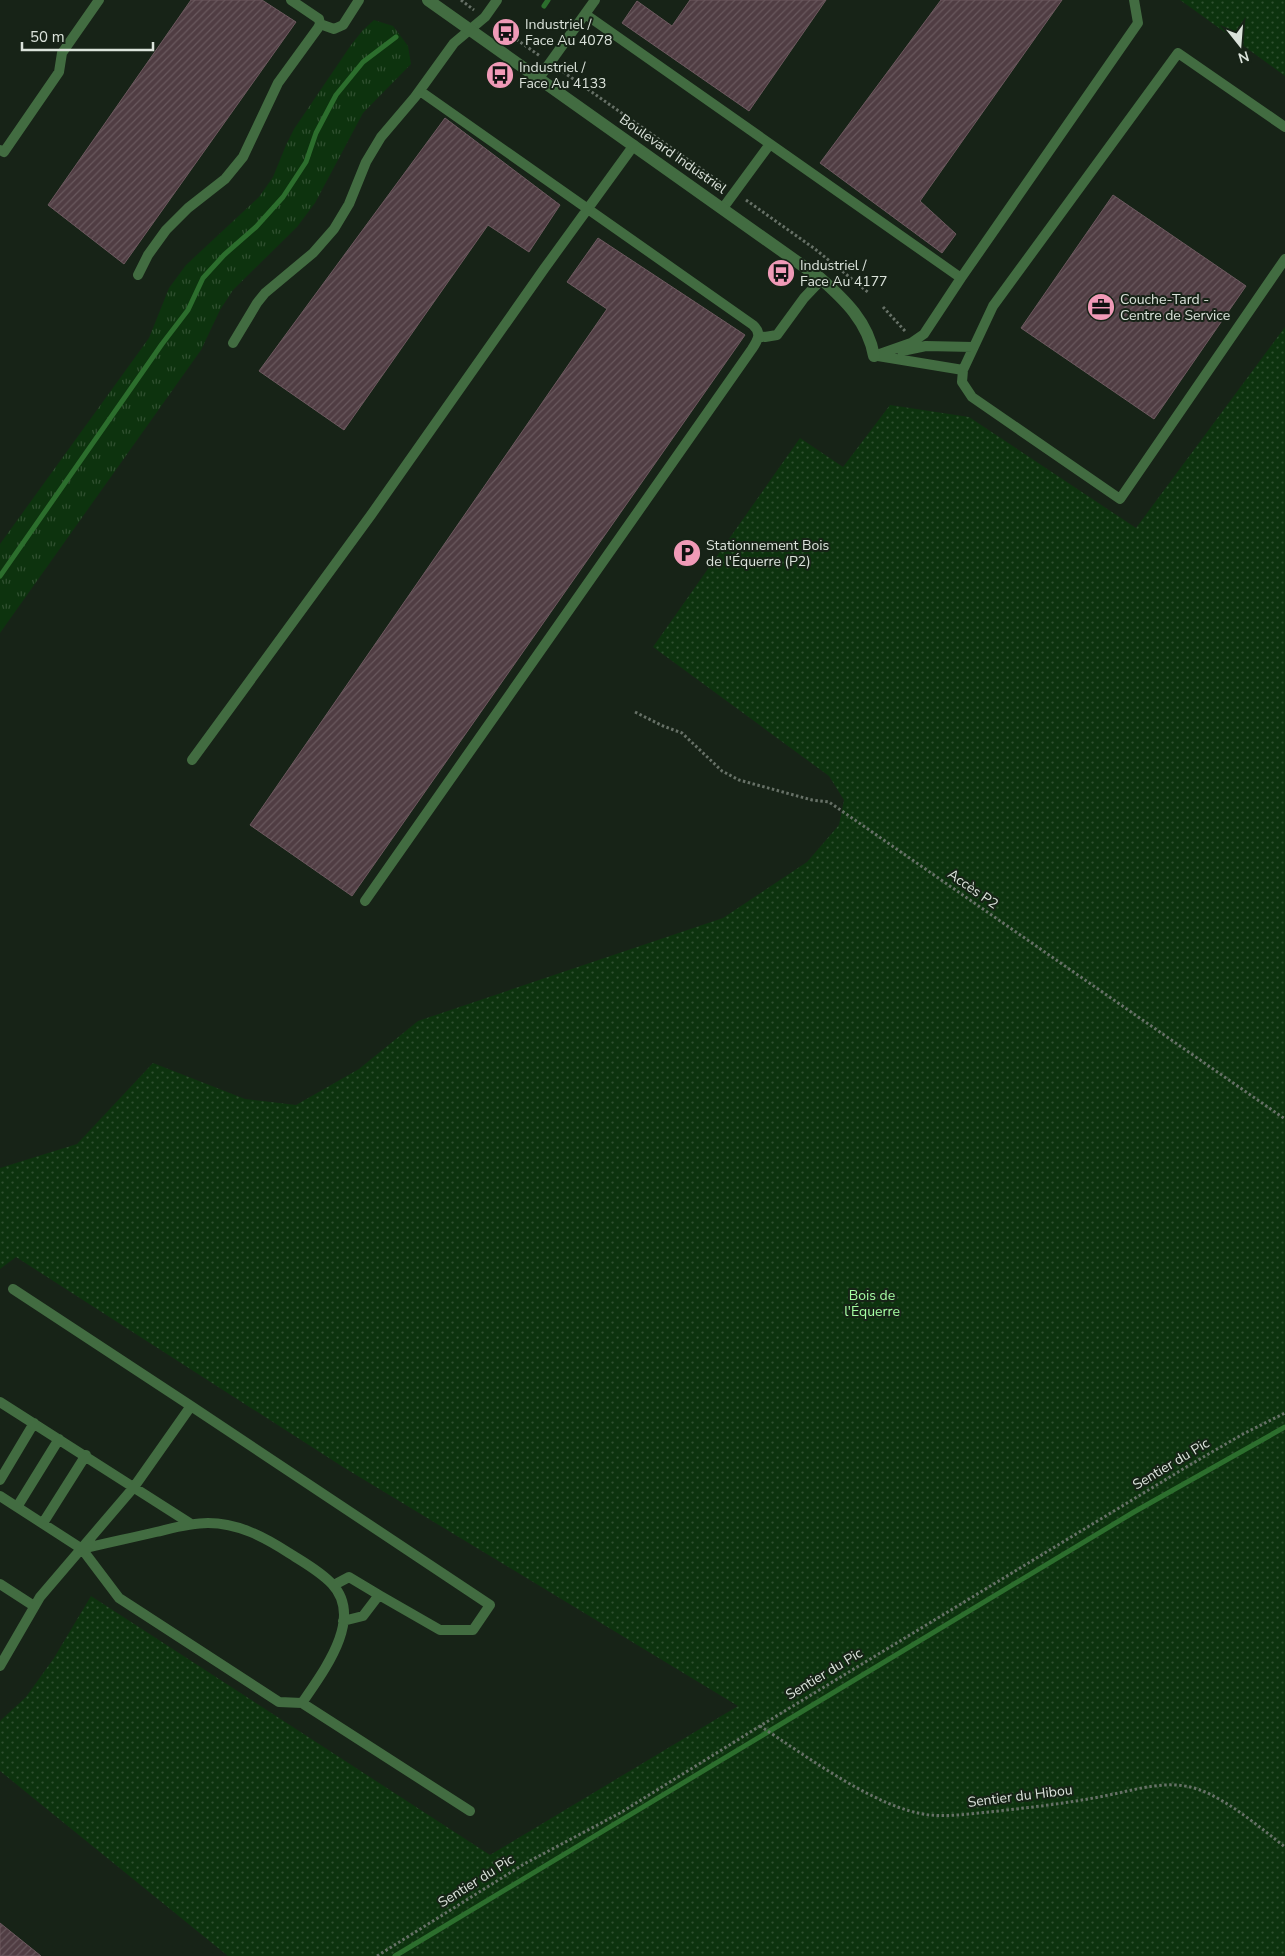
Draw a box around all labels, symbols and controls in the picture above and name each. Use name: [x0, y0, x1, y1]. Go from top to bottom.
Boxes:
place label: Industriel / Face Au 4078: [525, 15, 612, 50]
bus stop icon: Industriel / Face Au 4078: [491, 17, 521, 47]
scale bar: [22, 20, 154, 52]
north arrow: [1215, 20, 1265, 70]
text: 50 m: [30, 27, 65, 47]
text: N: [1236, 46, 1251, 68]
place label: Industriel / Face Au 4133: [519, 58, 606, 93]
bus stop icon: Industriel / Face Au 4133: [485, 60, 515, 90]
street label: Boulevard Industriel: [616, 110, 731, 199]
place label: Industriel / Face Au 4177: [800, 256, 887, 291]
bus stop icon: Industriel / Face Au 4177: [766, 258, 796, 288]
place label: Couche-Tard - Centre de Service: [1120, 290, 1230, 325]
office icon: Couche-Tard - Centre de Service: [1086, 292, 1116, 322]
place label: Stationnement Bois de l'Équerre (P2): [706, 536, 830, 571]
parking icon: Stationnement Bois de l'Équerre (P2): [672, 538, 702, 568]
street label: Accès P2: [944, 865, 1002, 913]
park label: Bois de l'Équerre: [844, 1286, 900, 1321]
street label: Sentier du Pic: [1129, 1433, 1213, 1494]
street label: Sentier du Pic: [782, 1643, 866, 1704]
street label: Sentier du Hibou: [966, 1780, 1074, 1812]
street label: Sentier du Pic: [434, 1850, 518, 1912]

